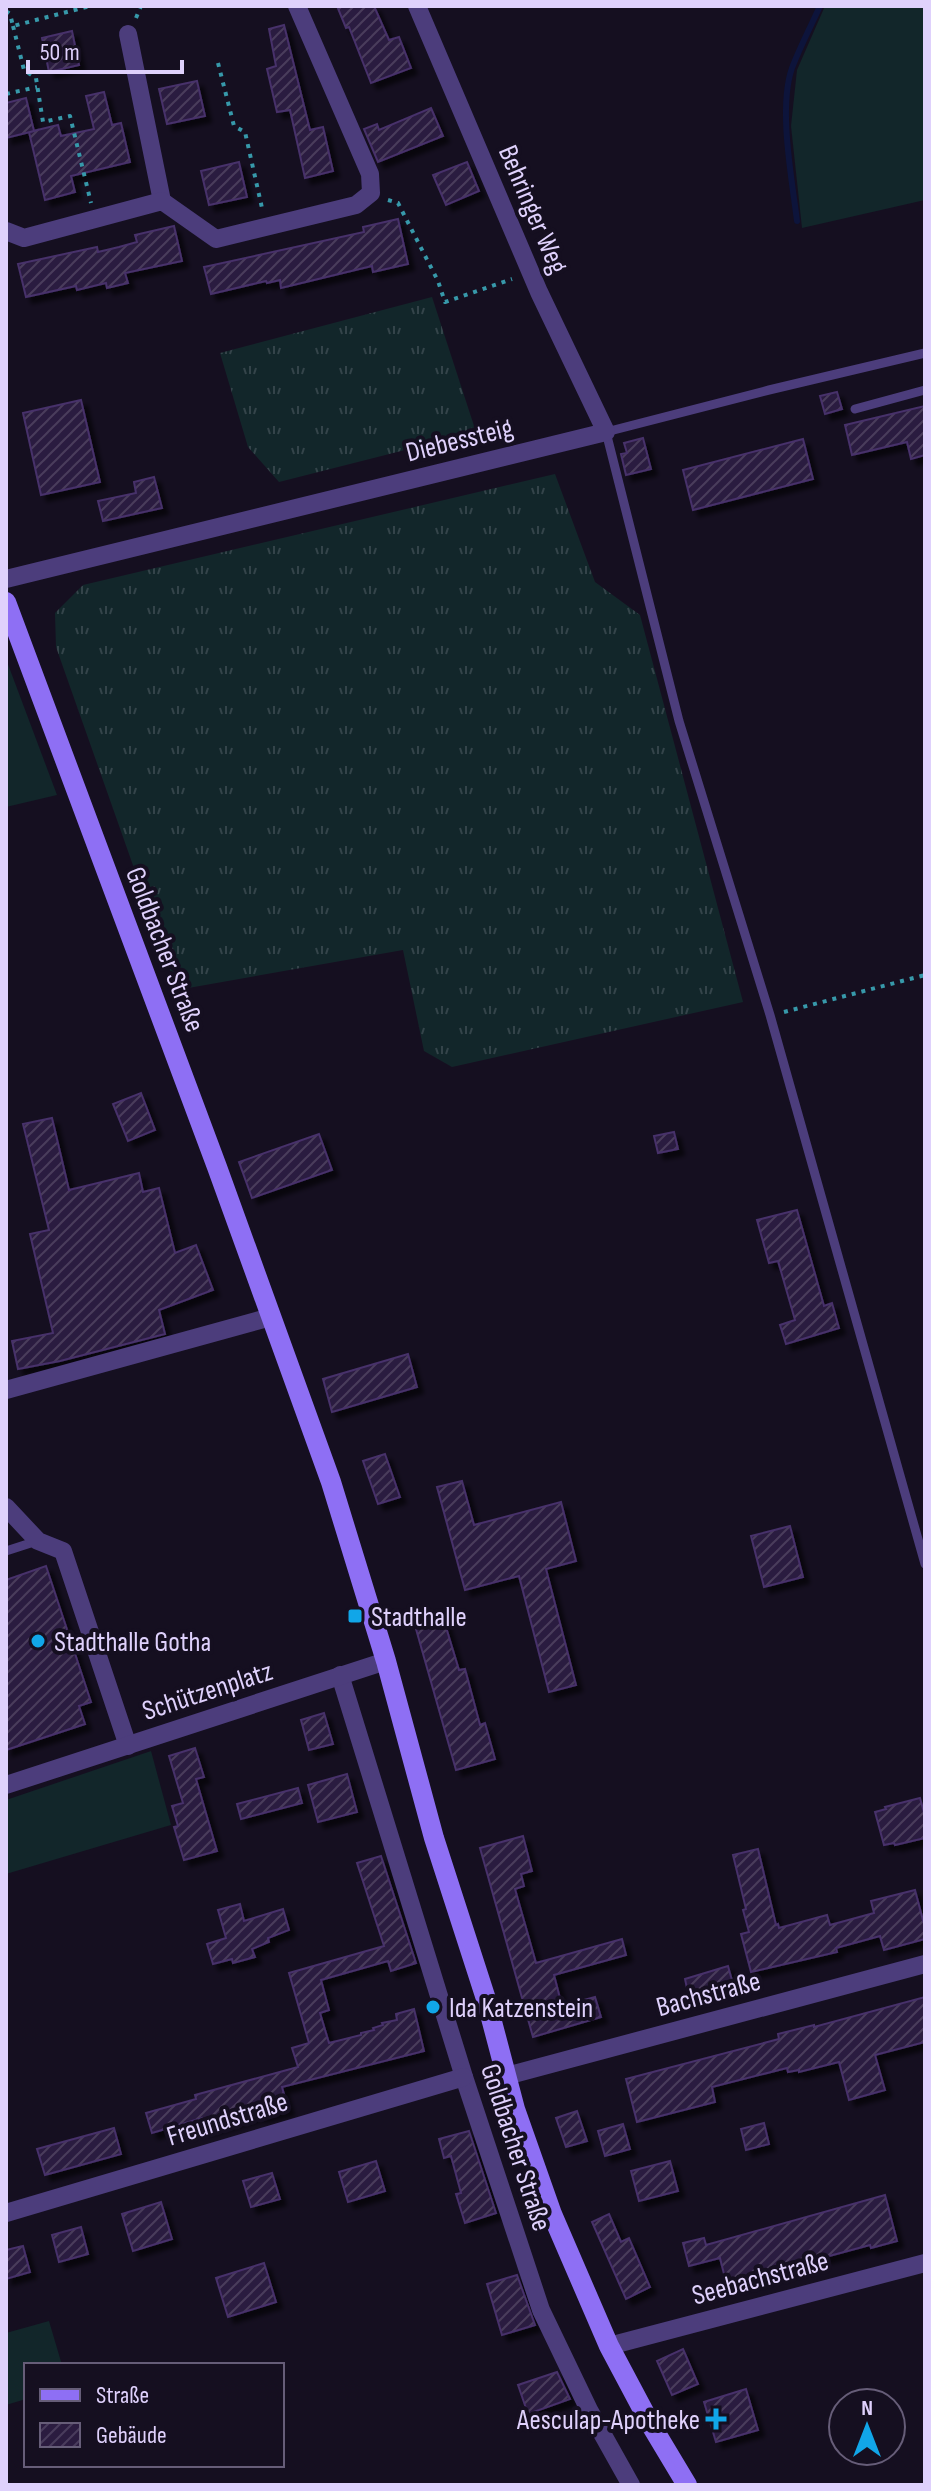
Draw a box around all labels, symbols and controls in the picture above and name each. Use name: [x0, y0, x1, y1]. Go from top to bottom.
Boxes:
scale bar: [28, 24, 182, 74]
text: 50 m: [40, 38, 80, 67]
street label: Behringer Weg: [491, 141, 574, 279]
street label: Diebessteig: [403, 411, 516, 470]
street label: Goldbacher Straße: [118, 863, 211, 1037]
place label: Stadthalle: [371, 1601, 467, 1634]
marker: Stadthalle: [346, 1607, 364, 1625]
place label: Stadthalle Gotha: [54, 1626, 211, 1659]
marker: Stadthalle Gotha: [29, 1632, 47, 1650]
street label: Schützenplatz: [138, 1655, 277, 1728]
street label: Bachstraße: [653, 1965, 764, 2024]
place label: Ida Katzenstein: [449, 1992, 593, 2025]
marker: Ida Katzenstein: [424, 1998, 442, 2016]
street label: Goldbacher Straße: [473, 2060, 558, 2235]
street label: Freundstraße: [163, 2085, 292, 2153]
street label: Seebachstraße: [688, 2244, 832, 2313]
legend: [24, 2363, 284, 2467]
text: Straße: [96, 2381, 149, 2410]
north arrow: [827, 2387, 907, 2467]
text: N: [861, 2395, 873, 2422]
place label: Aesculap-Apotheke: [516, 2404, 700, 2437]
marker: Aesculap-Apotheke: [707, 2410, 725, 2428]
text: Gebäude: [96, 2421, 167, 2450]

